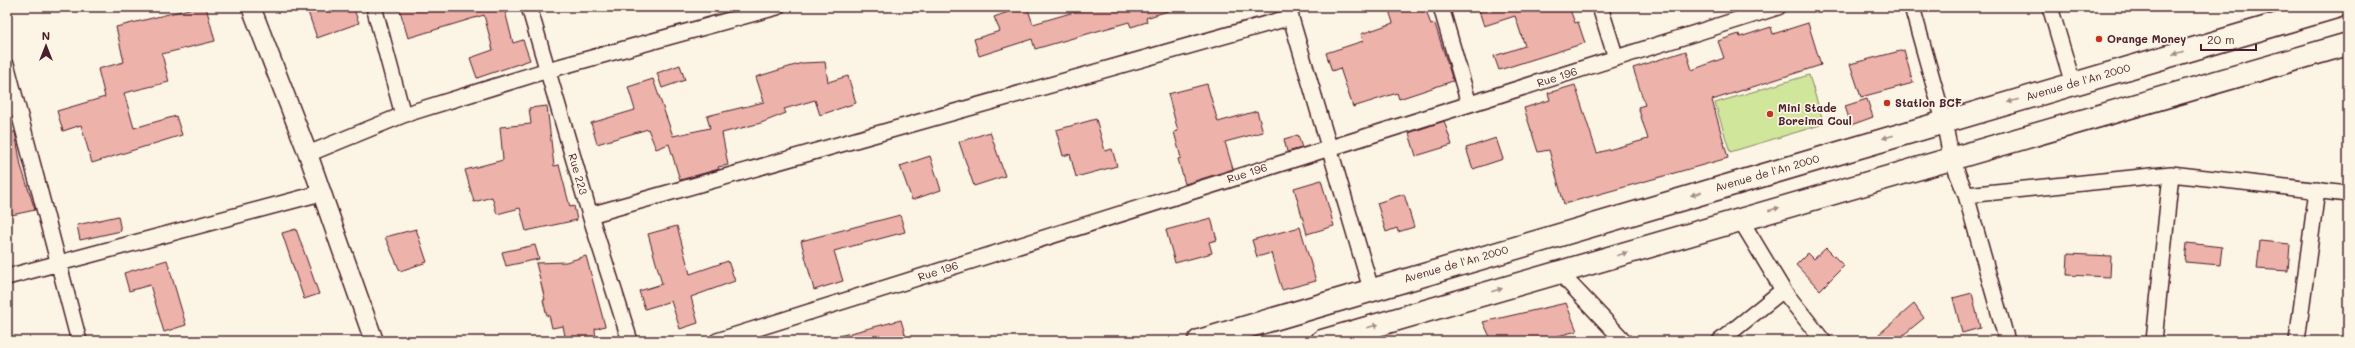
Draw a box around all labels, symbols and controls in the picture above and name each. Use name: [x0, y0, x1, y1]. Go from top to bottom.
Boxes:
north arrow: [26, 26, 66, 66]
scale bar: [2201, 26, 2256, 52]
text: N: [42, 28, 50, 43]
place label: Orange Money: [2107, 31, 2186, 46]
text: 20 m: [2207, 31, 2235, 47]
marker: Orange Money: [2094, 34, 2104, 44]
one-way arrow: [2172, 50, 2184, 56]
street label: Avenue de l'An 2000: [2024, 59, 2132, 104]
street label: Rue 196: [1535, 63, 1579, 90]
place label: Station BCF: [1895, 95, 1962, 110]
marker: Station BCF: [1882, 98, 1892, 108]
one-way arrow: [2006, 98, 2018, 104]
place label: Mini Stade Boreima Coul: [1778, 100, 1852, 128]
marker: Mini Stade Boreima Coul: [1765, 109, 1775, 119]
one-way arrow: [1882, 134, 1894, 140]
street label: Avenue de l'An 2000: [1713, 150, 1821, 195]
street label: Rue 223: [565, 152, 592, 197]
street label: Rue 196: [1225, 159, 1269, 186]
one-way arrow: [1690, 191, 1702, 197]
one-way arrow: [1768, 206, 1780, 212]
street label: Avenue de l'An 2000: [1402, 241, 1510, 286]
one-way arrow: [1616, 251, 1628, 257]
street label: Rue 196: [916, 257, 960, 284]
one-way arrow: [1492, 287, 1504, 293]
one-way arrow: [1367, 323, 1379, 329]

